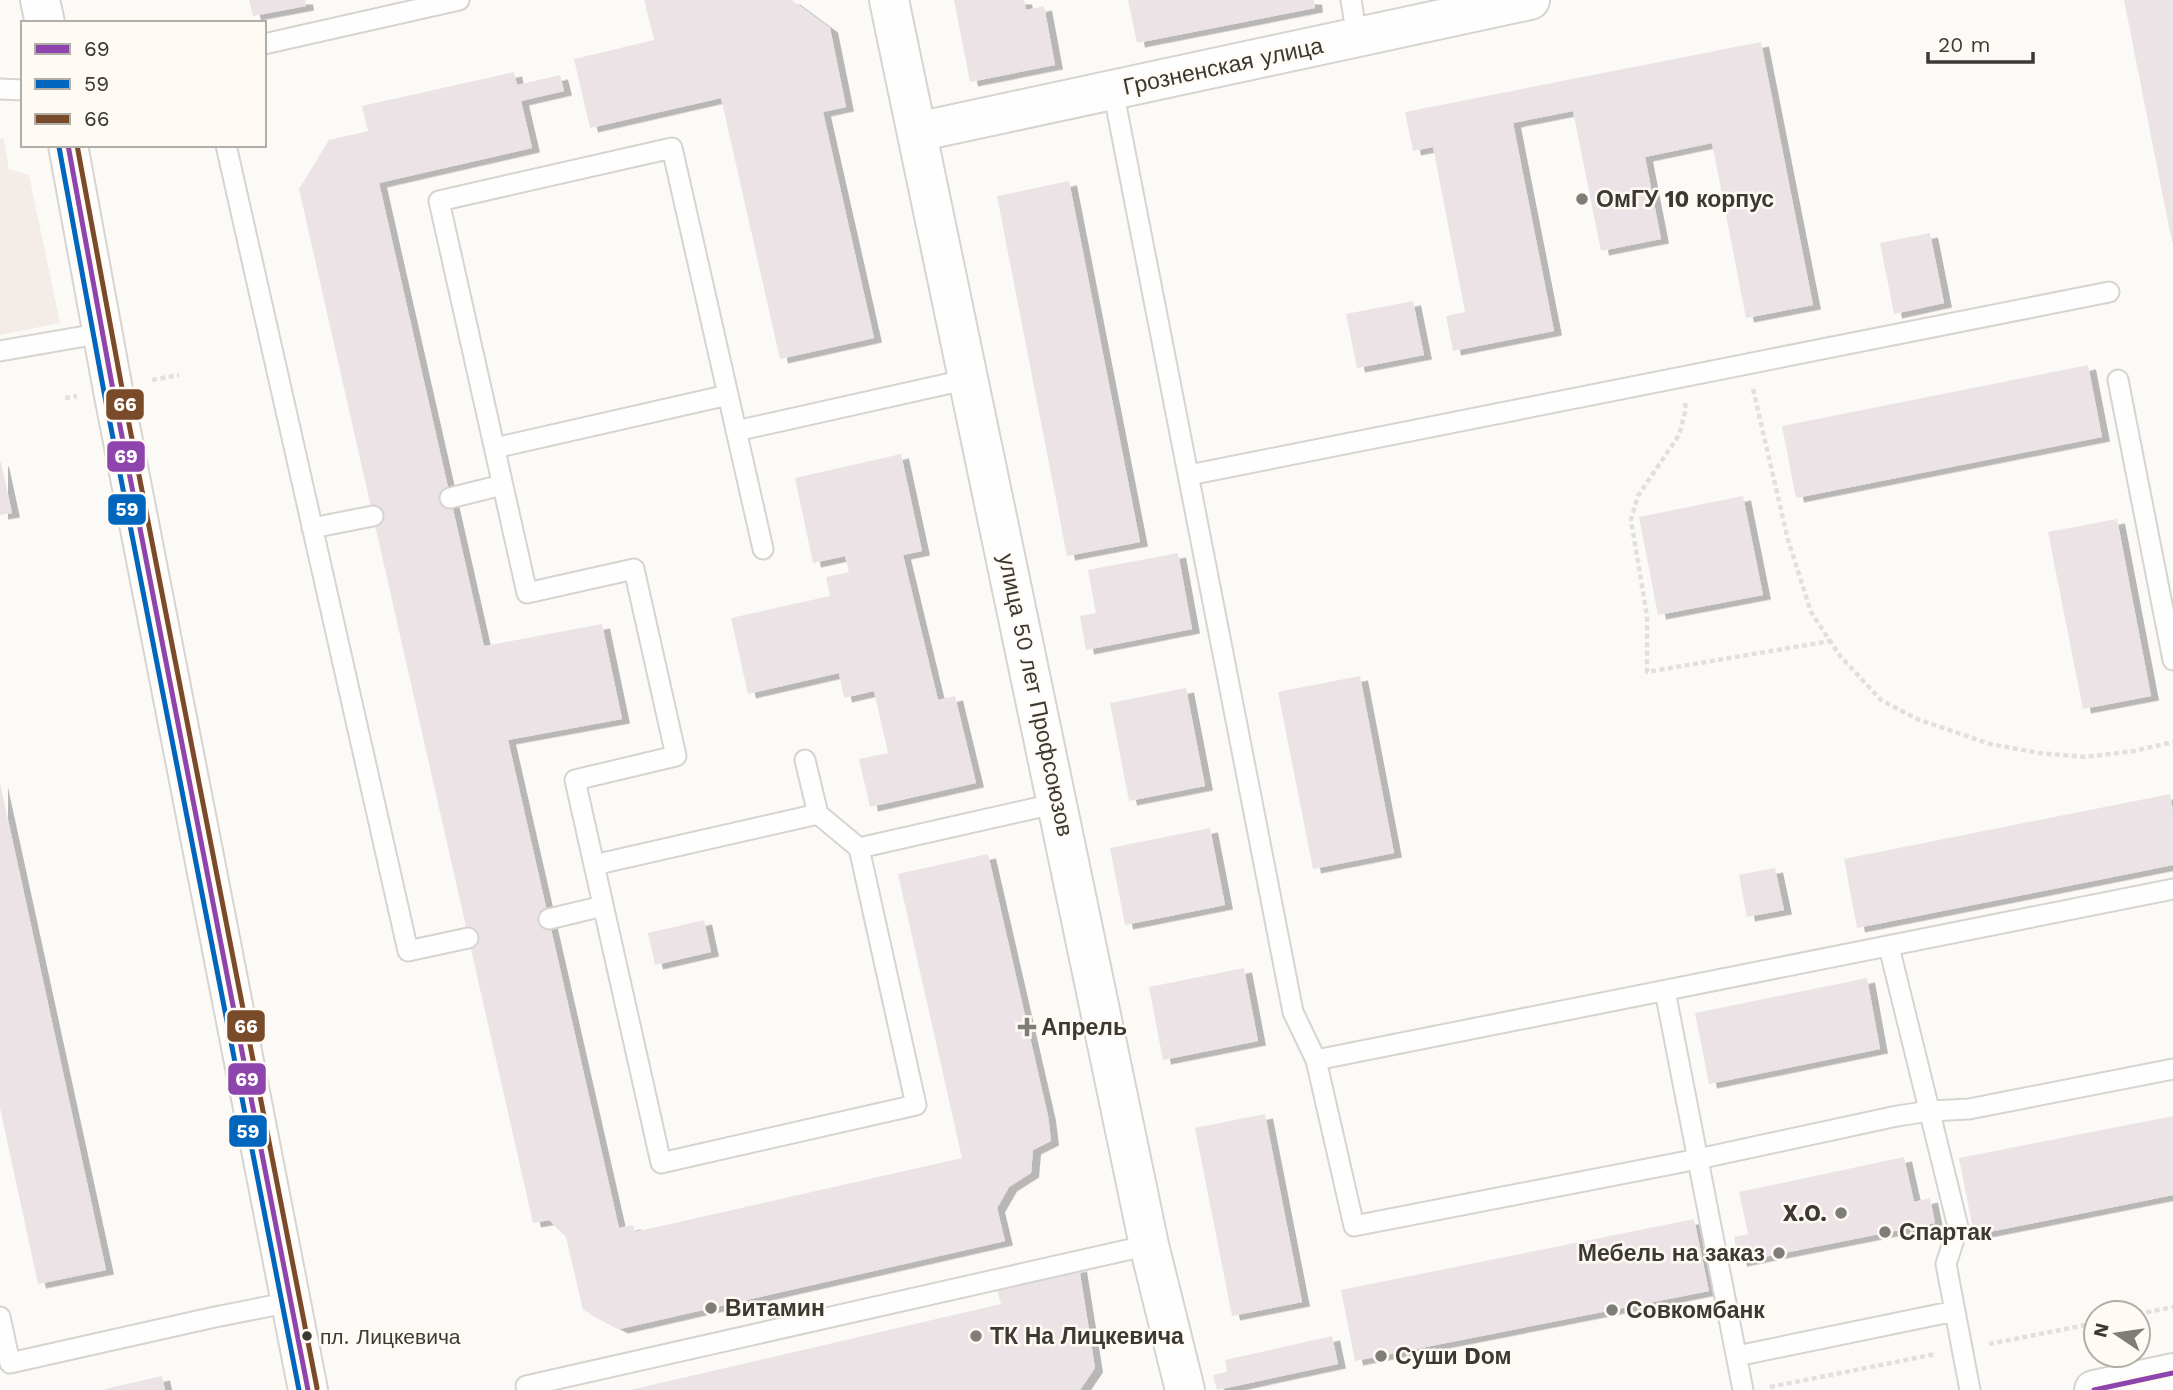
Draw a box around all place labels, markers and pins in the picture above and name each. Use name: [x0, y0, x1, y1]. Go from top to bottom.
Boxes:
place label: ОмГУ 10 корпус: [1596, 186, 1774, 213]
marker: ОмГУ 10 корпус: [1574, 191, 1590, 207]
place label: Апрель: [1041, 1014, 1127, 1041]
marker: Апрель: [1019, 1019, 1035, 1035]
place label: X.O.: [1783, 1200, 1827, 1227]
marker: X.O.: [1833, 1205, 1849, 1221]
place label: Спартак: [1899, 1219, 1992, 1246]
marker: Спартак: [1877, 1224, 1893, 1240]
place label: Мебель на заказ: [1578, 1240, 1765, 1267]
marker: Мебель на заказ: [1771, 1245, 1787, 1261]
place label: Витамин: [725, 1295, 825, 1322]
place label: Совкомбанк: [1626, 1297, 1765, 1324]
marker: Витамин: [703, 1300, 719, 1316]
marker: Совкомбанк: [1604, 1302, 1620, 1318]
place label: ТК На Лицкевича: [990, 1323, 1184, 1350]
place label: пл. Лицкевича: [320, 1324, 461, 1349]
marker: ТК На Лицкевича: [968, 1328, 984, 1344]
marker: пл. Лицкевича: [300, 1329, 314, 1343]
place label: Суши Dом: [1395, 1343, 1512, 1370]
marker: Суши Dом: [1373, 1348, 1389, 1364]

